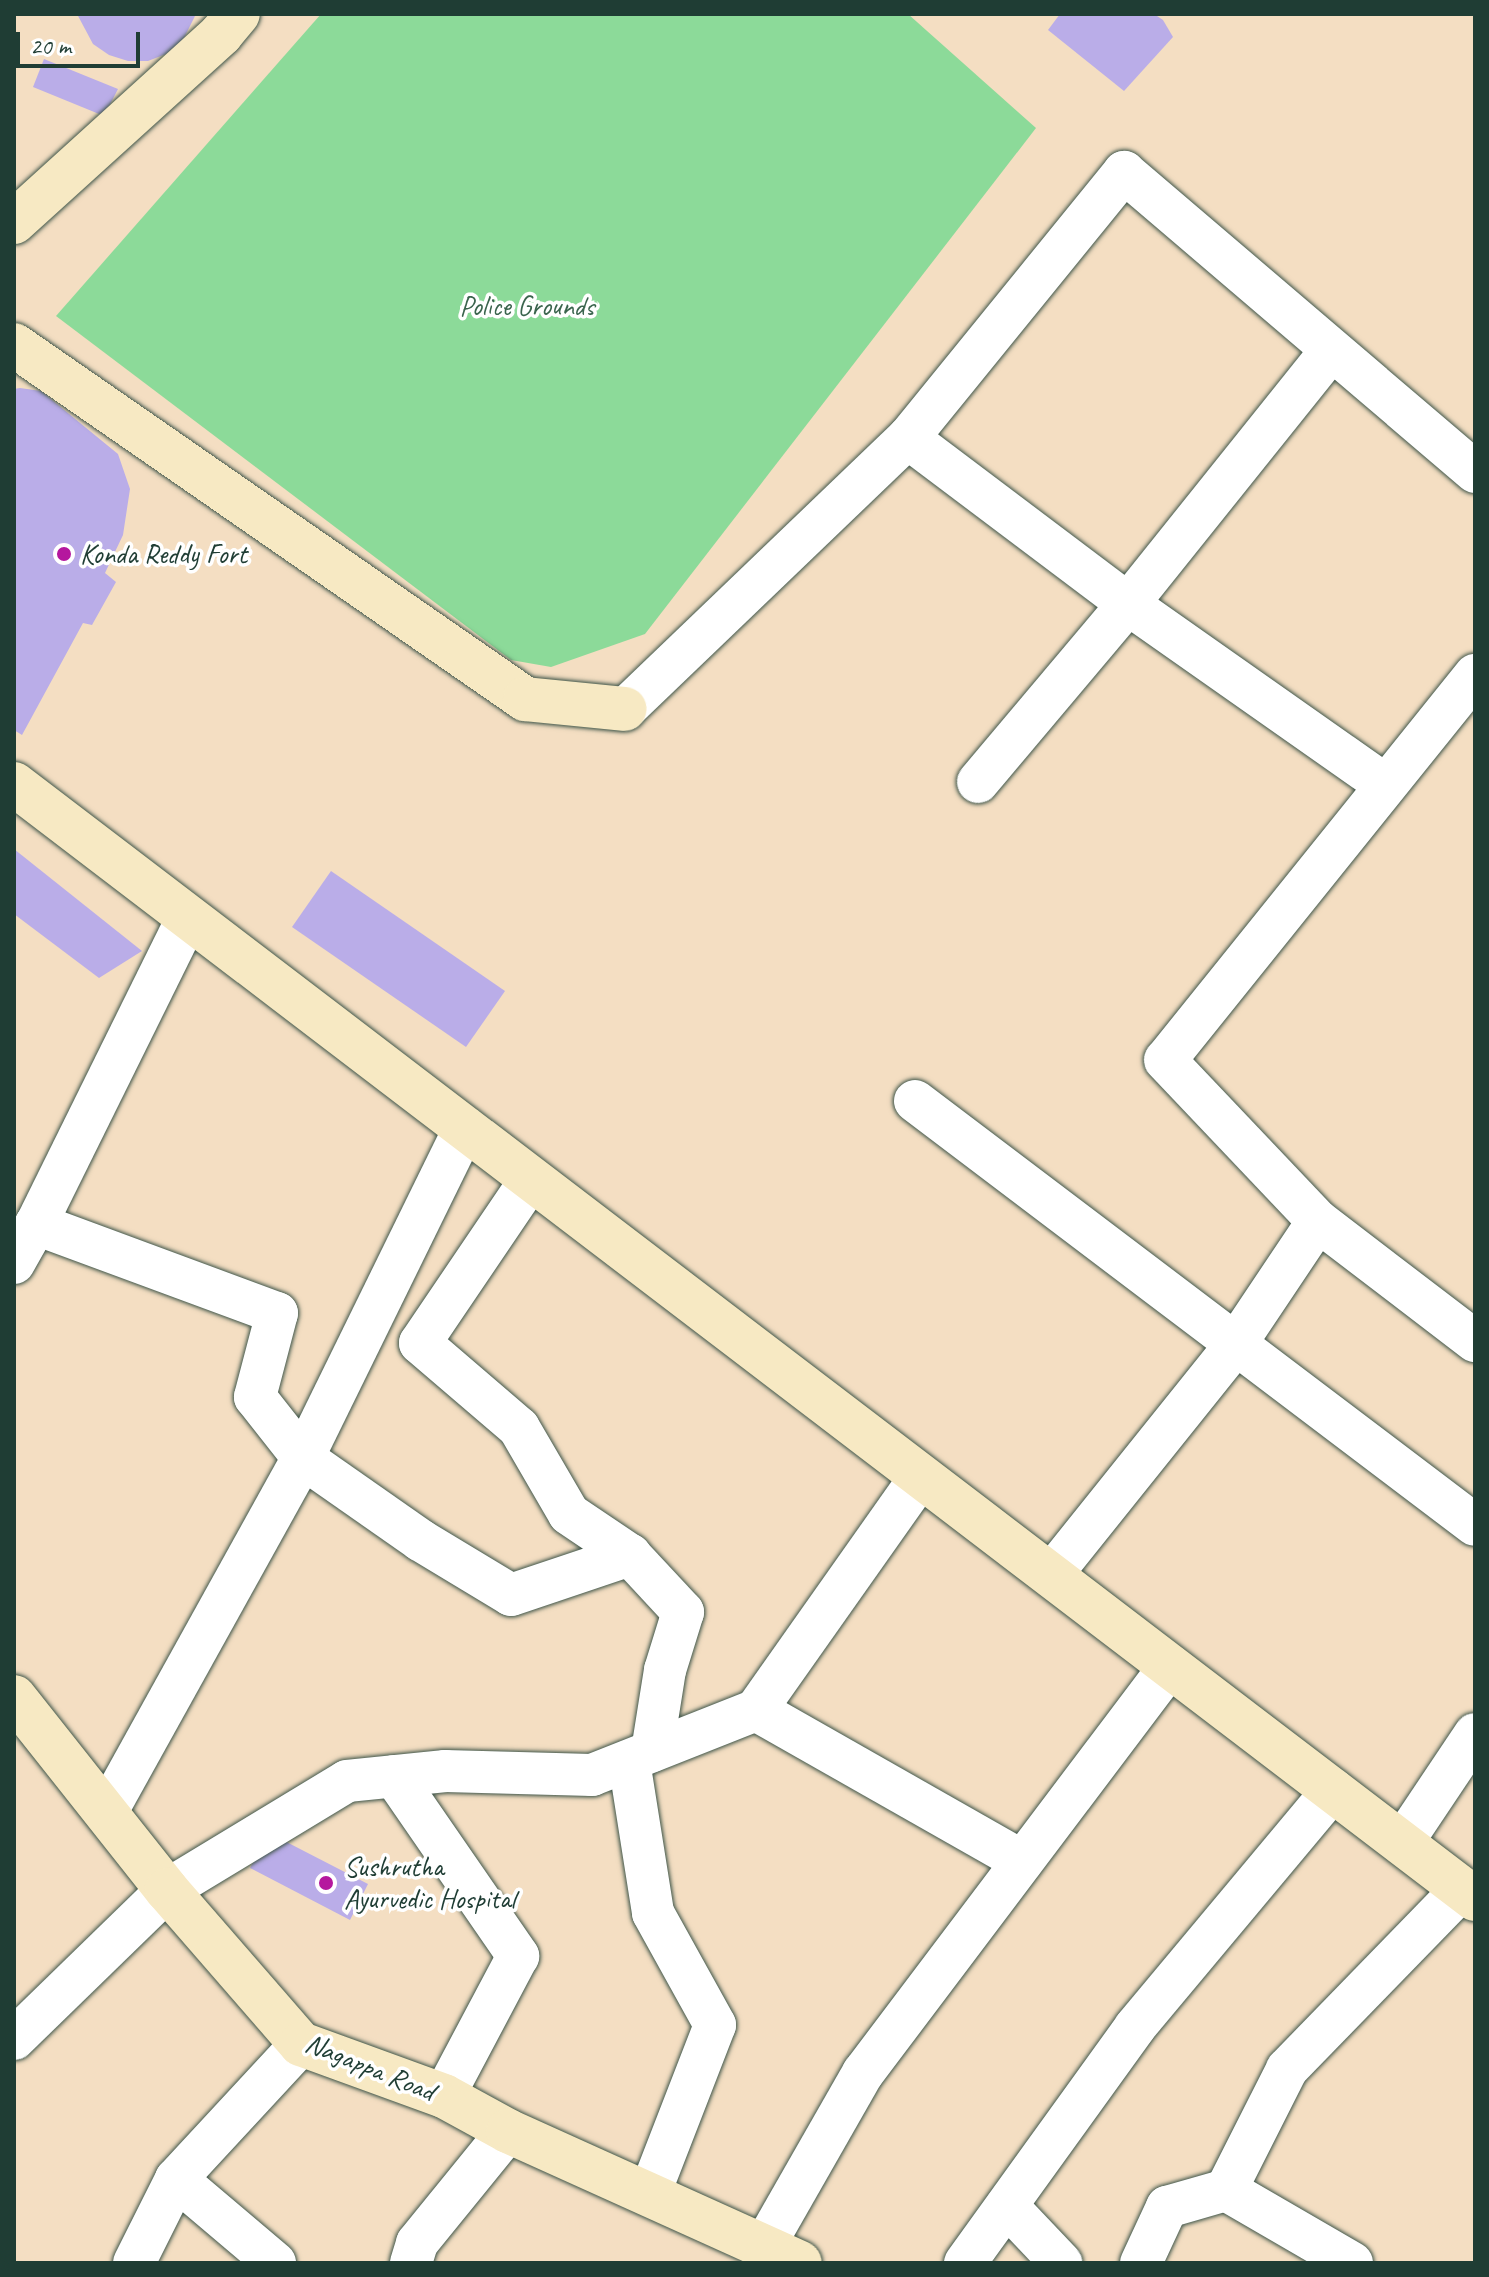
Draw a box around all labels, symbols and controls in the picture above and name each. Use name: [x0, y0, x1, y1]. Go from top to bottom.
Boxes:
scale bar: [20, 16, 144, 66]
text: 20 m: [30, 31, 71, 61]
park label: Police Grounds: [460, 289, 594, 323]
place label: Konda Reddy Fort: [80, 537, 248, 571]
marker: Konda Reddy Fort: [55, 545, 73, 563]
place label: Sushrutha Ayurvedic Hospital: [344, 1850, 515, 1916]
marker: Sushrutha Ayurvedic Hospital: [315, 1872, 337, 1894]
street label: Nagappa Road: [300, 2026, 440, 2108]

